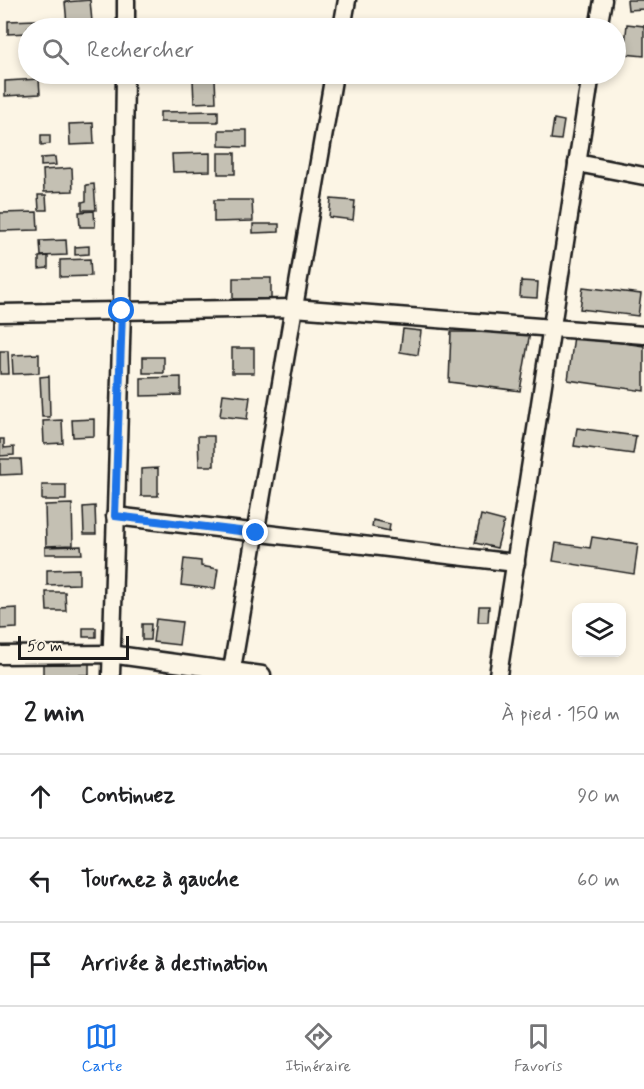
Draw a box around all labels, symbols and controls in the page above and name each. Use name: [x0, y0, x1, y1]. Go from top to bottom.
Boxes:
search box: [18, 18, 626, 84]
icon: search: [39, 35, 72, 68]
text: Rechercher: [87, 37, 194, 65]
route start: [108, 297, 134, 323]
route end: [242, 519, 268, 545]
map controls: [572, 603, 626, 657]
button: layers: [572, 603, 626, 657]
scale bar: [18, 633, 129, 660]
text: 50 m: [27, 636, 63, 657]
text: 2 min: [24, 697, 85, 731]
text: À pied · 150 m: [502, 701, 620, 728]
icon: ahead: [24, 780, 57, 813]
text: Continuez: [81, 782, 175, 810]
text: 90 m: [577, 783, 620, 810]
icon: left: [24, 864, 57, 897]
text: Tournez à gauche: [81, 866, 239, 894]
text: 60 m: [577, 867, 620, 894]
icon: arrive: [24, 948, 57, 981]
text: Arrivée à destination: [81, 950, 268, 978]
tab: Carte: [81, 1020, 122, 1077]
tab: Itinéraire: [285, 1020, 351, 1077]
tab: Favoris: [514, 1020, 563, 1077]

